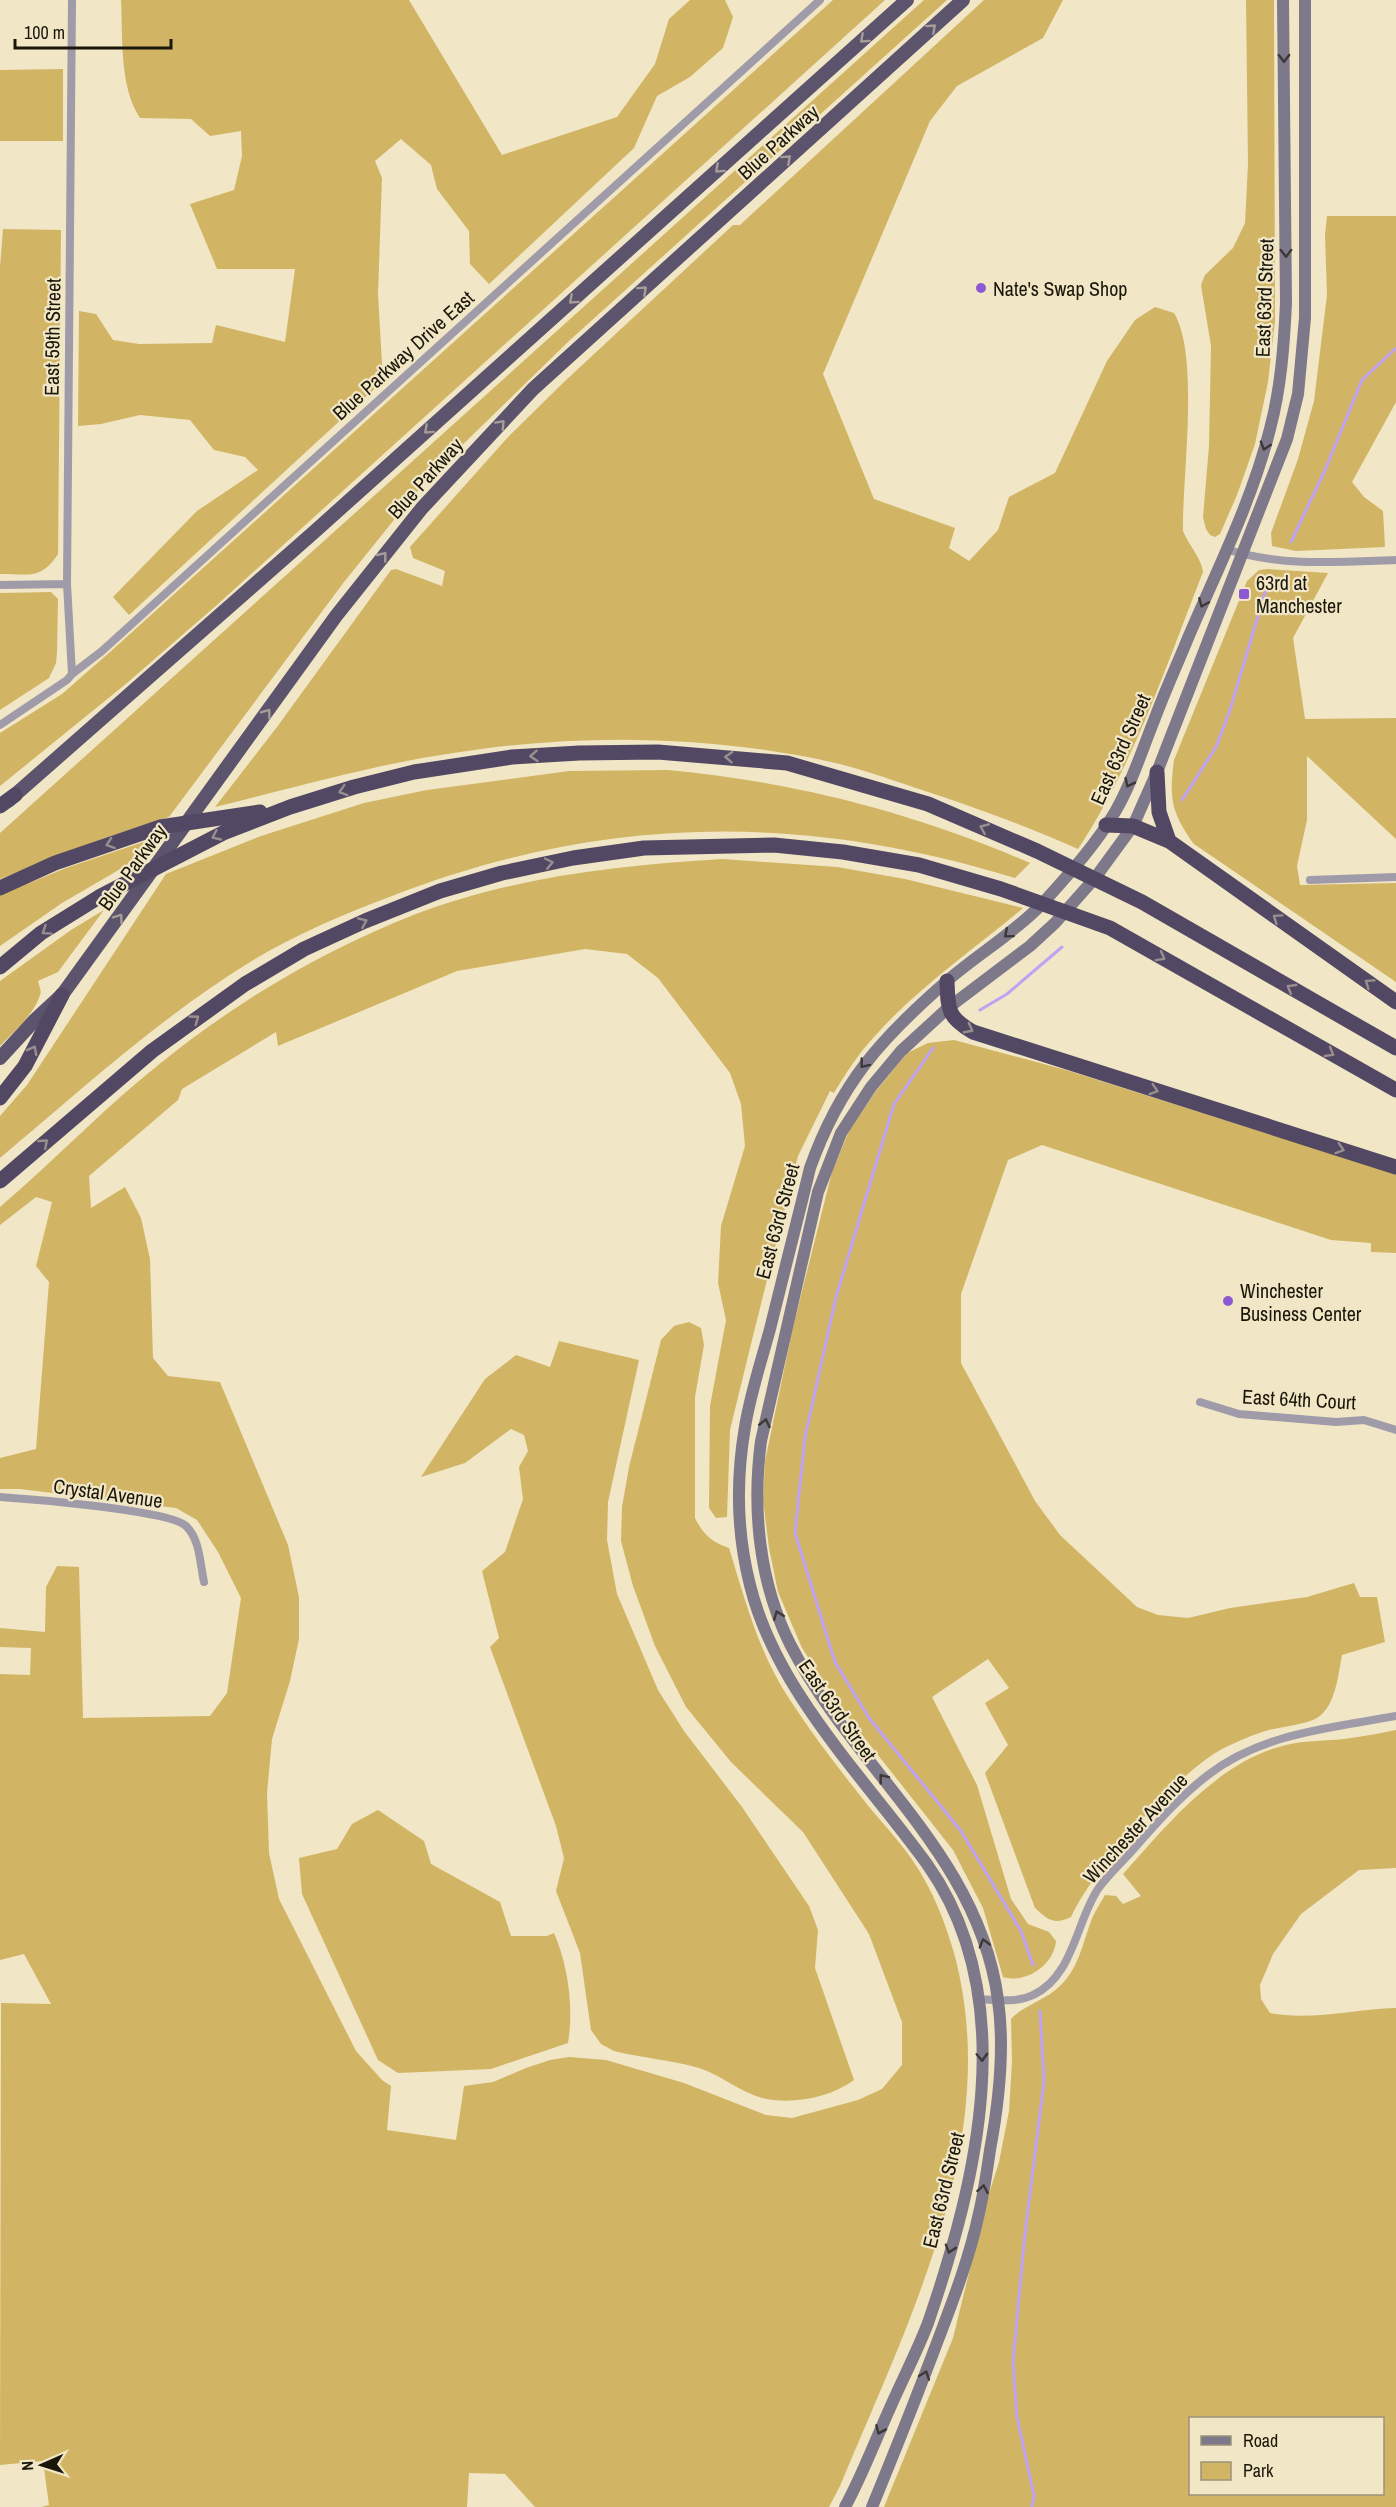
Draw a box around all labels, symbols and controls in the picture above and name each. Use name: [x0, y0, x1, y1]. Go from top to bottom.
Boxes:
scale bar: [15, 12, 171, 50]
text: 100 m: [24, 20, 65, 45]
one-way arrow: [925, 24, 936, 35]
one-way arrow: [860, 32, 870, 43]
one-way arrow: [1278, 54, 1290, 63]
street label: Blue Parkway: [732, 98, 825, 186]
one-way arrow: [781, 155, 791, 166]
one-way arrow: [715, 162, 725, 173]
street label: East 63rd Street: [1248, 238, 1280, 358]
one-way arrow: [1280, 249, 1292, 258]
place label: Nate's Swap Shop: [993, 275, 1127, 302]
street label: East 59th Street: [37, 278, 67, 396]
marker: Nate's Swap Shop: [974, 281, 988, 295]
street label: Blue Parkway Drive East: [327, 284, 480, 426]
one-way arrow: [636, 286, 647, 297]
one-way arrow: [570, 293, 580, 304]
one-way arrow: [494, 420, 505, 430]
one-way arrow: [425, 423, 435, 434]
street label: Blue Parkway: [381, 431, 469, 524]
one-way arrow: [1260, 441, 1272, 451]
one-way arrow: [375, 552, 386, 563]
place label: 63rd at Manchester: [1256, 569, 1342, 619]
marker: 63rd at Manchester: [1237, 587, 1251, 601]
one-way arrow: [1198, 596, 1210, 607]
street label: East 63rd Street: [1084, 689, 1157, 809]
one-way arrow: [260, 708, 271, 719]
one-way arrow: [530, 749, 539, 762]
one-way arrow: [724, 751, 733, 764]
one-way arrow: [1125, 777, 1137, 788]
one-way arrow: [338, 784, 349, 796]
street label: Blue Parkway: [92, 818, 173, 915]
one-way arrow: [979, 823, 990, 835]
one-way arrow: [212, 829, 223, 841]
one-way arrow: [105, 837, 116, 850]
one-way arrow: [544, 857, 554, 870]
one-way arrow: [112, 913, 123, 924]
one-way arrow: [1273, 914, 1284, 925]
one-way arrow: [357, 917, 368, 929]
one-way arrow: [41, 924, 52, 935]
one-way arrow: [1004, 927, 1015, 938]
one-way arrow: [1155, 950, 1165, 961]
one-way arrow: [1365, 979, 1376, 990]
one-way arrow: [1286, 984, 1297, 995]
one-way arrow: [189, 1016, 200, 1027]
one-way arrow: [963, 1022, 974, 1033]
one-way arrow: [26, 1046, 37, 1056]
one-way arrow: [1324, 1046, 1335, 1057]
one-way arrow: [861, 1057, 872, 1068]
one-way arrow: [1148, 1083, 1159, 1095]
one-way arrow: [37, 1139, 48, 1150]
one-way arrow: [1334, 1142, 1345, 1154]
street label: East 63rd Street: [749, 1160, 805, 1282]
place label: Winchester Business Center: [1240, 1277, 1362, 1327]
marker: Winchester Business Center: [1221, 1294, 1235, 1308]
street label: East 64th Court: [1241, 1383, 1357, 1415]
one-way arrow: [758, 1419, 771, 1429]
street label: Crystal Avenue: [52, 1472, 164, 1514]
one-way arrow: [773, 1610, 785, 1621]
street label: East 63rd Street: [793, 1654, 883, 1767]
street label: Winchester Avenue: [1077, 1767, 1193, 1889]
one-way arrow: [880, 1774, 891, 1785]
one-way arrow: [979, 1939, 991, 1949]
one-way arrow: [976, 2053, 989, 2062]
street label: East 63rd Street: [916, 2129, 971, 2251]
one-way arrow: [977, 2184, 989, 2194]
one-way arrow: [945, 2243, 957, 2253]
one-way arrow: [918, 2370, 930, 2381]
legend: [1189, 2417, 1384, 2495]
one-way arrow: [875, 2424, 887, 2435]
text: Road: [1243, 2428, 1278, 2453]
north arrow: [12, 2435, 72, 2495]
text: Park: [1243, 2458, 1274, 2483]
text: N: [16, 2460, 38, 2471]

